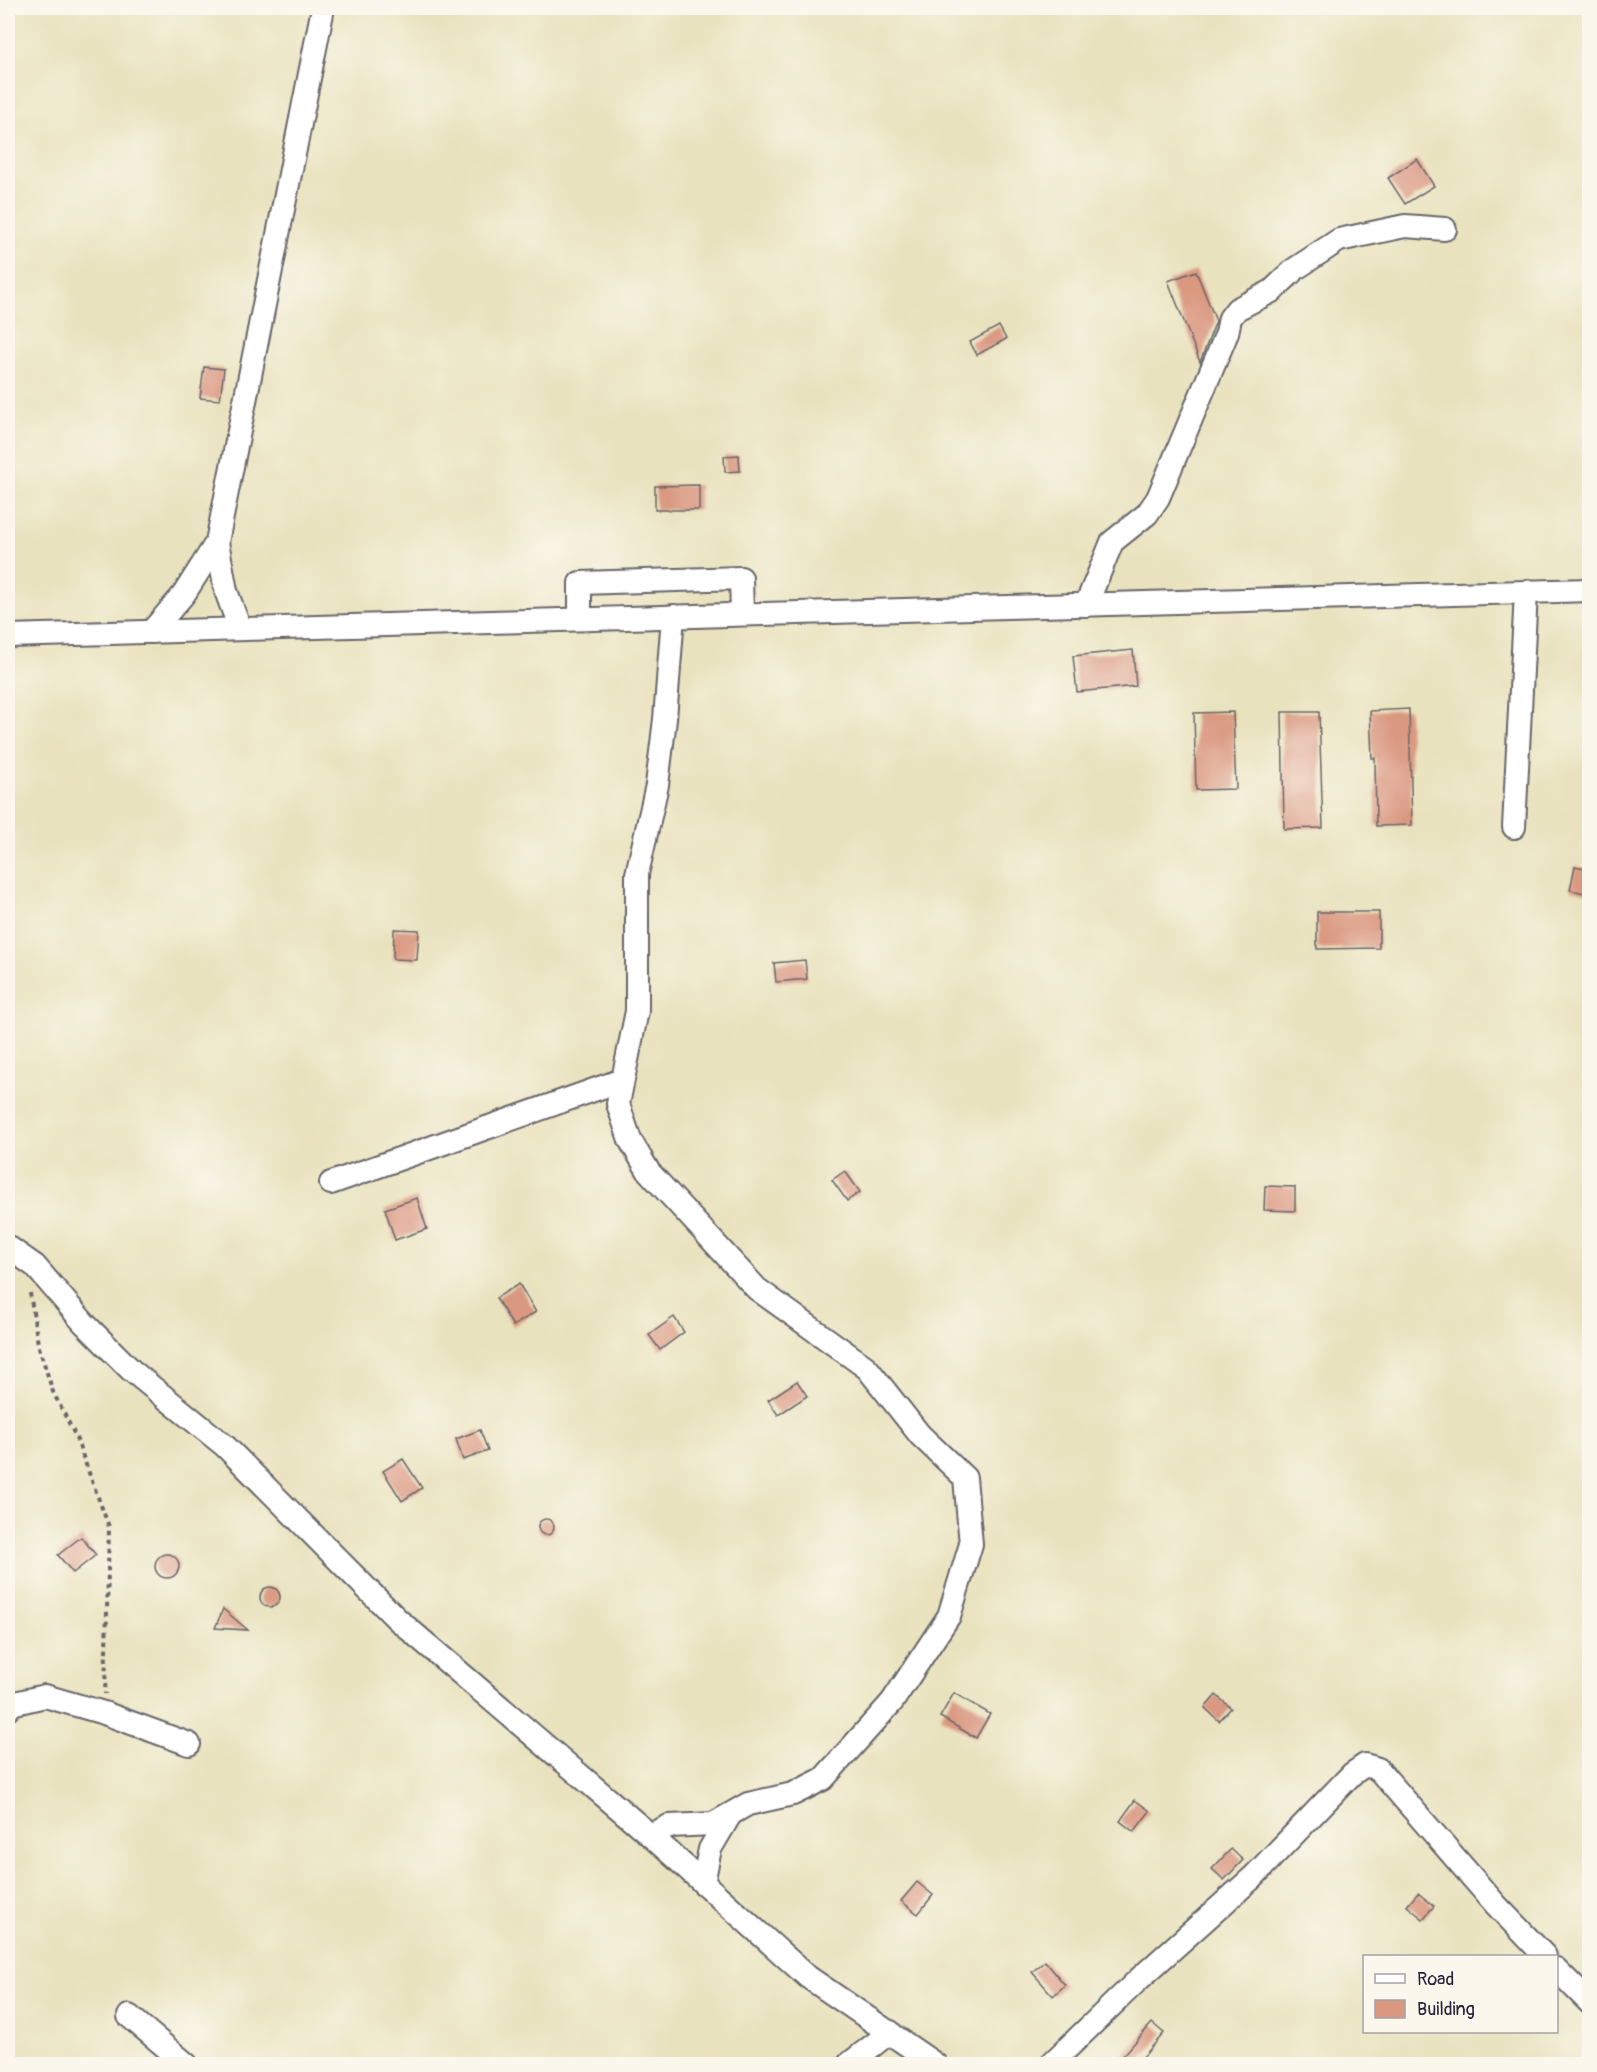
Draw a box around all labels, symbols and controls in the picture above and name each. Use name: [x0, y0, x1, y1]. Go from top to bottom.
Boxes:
legend: [1363, 1955, 1558, 2033]
text: Road: [1417, 1968, 1454, 1991]
text: Building: [1417, 1998, 1475, 2021]

